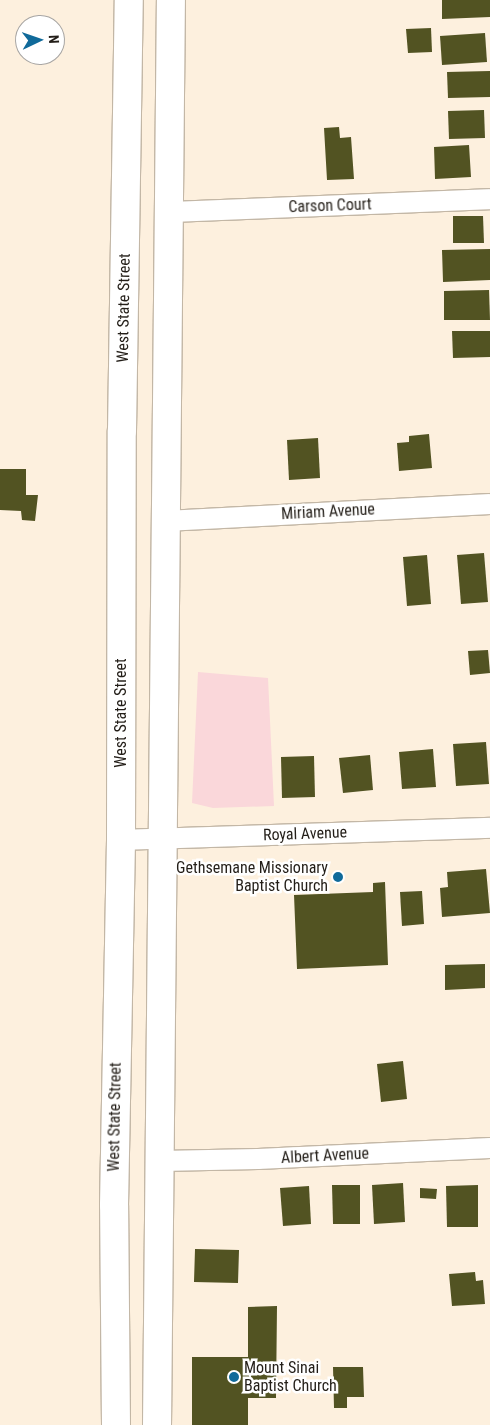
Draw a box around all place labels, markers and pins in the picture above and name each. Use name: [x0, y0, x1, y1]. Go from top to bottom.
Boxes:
place label: Gethsemane Missionary Baptist Church: [176, 858, 328, 896]
marker: Gethsemane Missionary Baptist Church: [332, 871, 344, 883]
place label: Mount Sinai Baptist Church: [244, 1358, 337, 1396]
marker: Mount Sinai Baptist Church: [228, 1371, 240, 1383]

